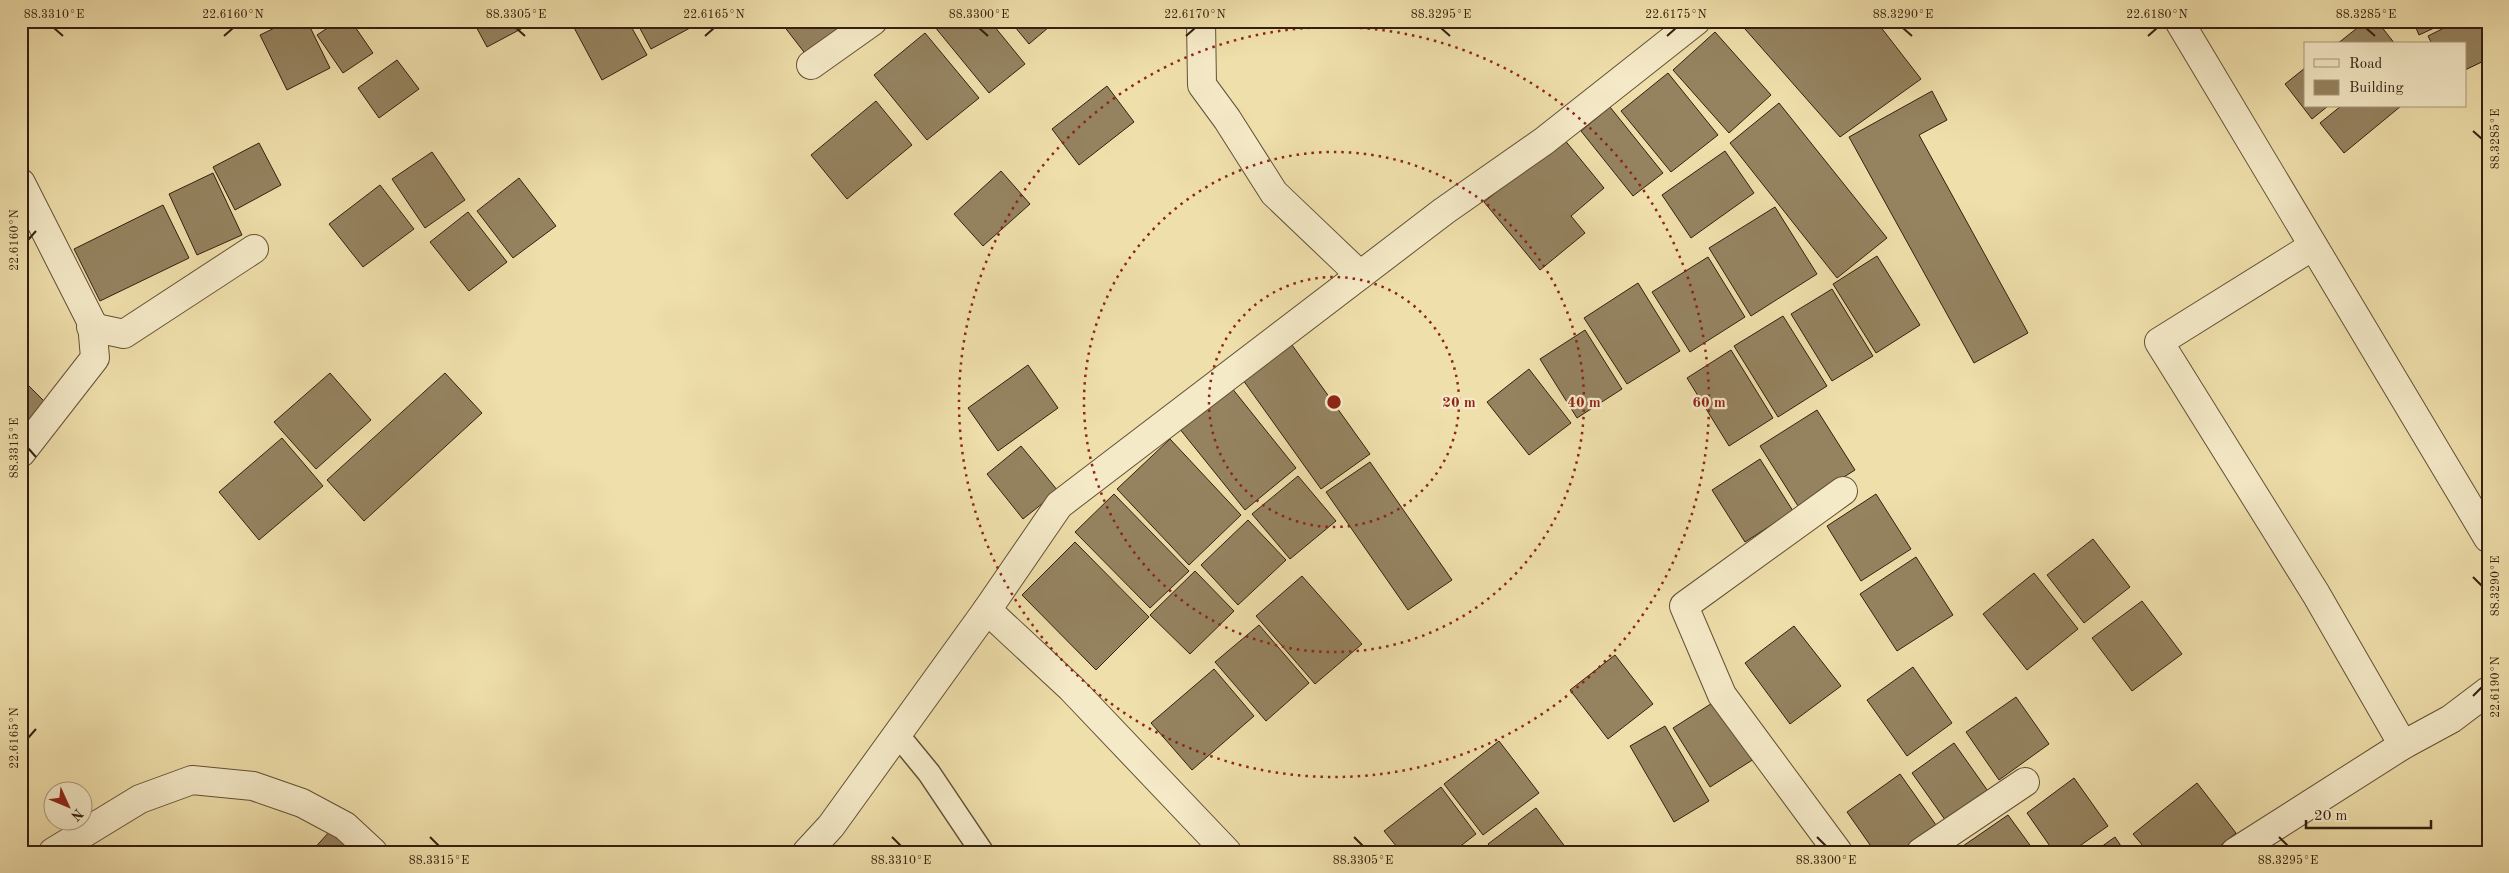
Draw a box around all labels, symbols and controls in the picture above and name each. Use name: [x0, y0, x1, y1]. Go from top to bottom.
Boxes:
text: 88.3305°E: [486, 8, 546, 21]
text: 22.6165°N: [683, 8, 745, 21]
text: 88.3295°E: [1411, 8, 1471, 21]
text: 22.6175°N: [1645, 8, 1707, 21]
text: 88.3285°E: [2336, 8, 2396, 21]
text: 88.3310°E: [24, 9, 84, 21]
text: 22.6160°N: [202, 9, 264, 21]
text: 88.3300°E: [949, 9, 1009, 21]
text: 22.6170°N: [1164, 9, 1226, 21]
text: 88.3290°E: [1873, 9, 1933, 21]
text: 22.6180°N: [2126, 9, 2188, 21]
legend: [2304, 42, 2466, 108]
text: Road: [2349, 57, 2383, 72]
text: Building: [2349, 81, 2404, 96]
text: 88.3285°E: [2489, 109, 2502, 169]
text: 22.6160°N: [9, 209, 21, 271]
centre of rings: [1325, 393, 1343, 411]
text: 20 m: [1442, 396, 1476, 411]
text: 40 m: [1567, 396, 1601, 411]
text: 60 m: [1692, 396, 1726, 411]
text: 88.3315°E: [8, 418, 21, 478]
text: 88.3290°E: [2490, 556, 2502, 616]
text: 22.6190°N: [2490, 656, 2502, 718]
text: 22.6165°N: [8, 707, 21, 769]
north arrow: [42, 780, 92, 830]
scale bar: [2306, 798, 2432, 830]
text: N: [68, 806, 85, 823]
text: 20 m: [2314, 809, 2348, 824]
text: 88.3315°E: [409, 854, 469, 867]
text: 88.3305°E: [1333, 854, 1393, 867]
text: 88.3295°E: [2258, 854, 2318, 867]
text: 88.3310°E: [871, 855, 931, 867]
text: 88.3300°E: [1796, 855, 1856, 867]

